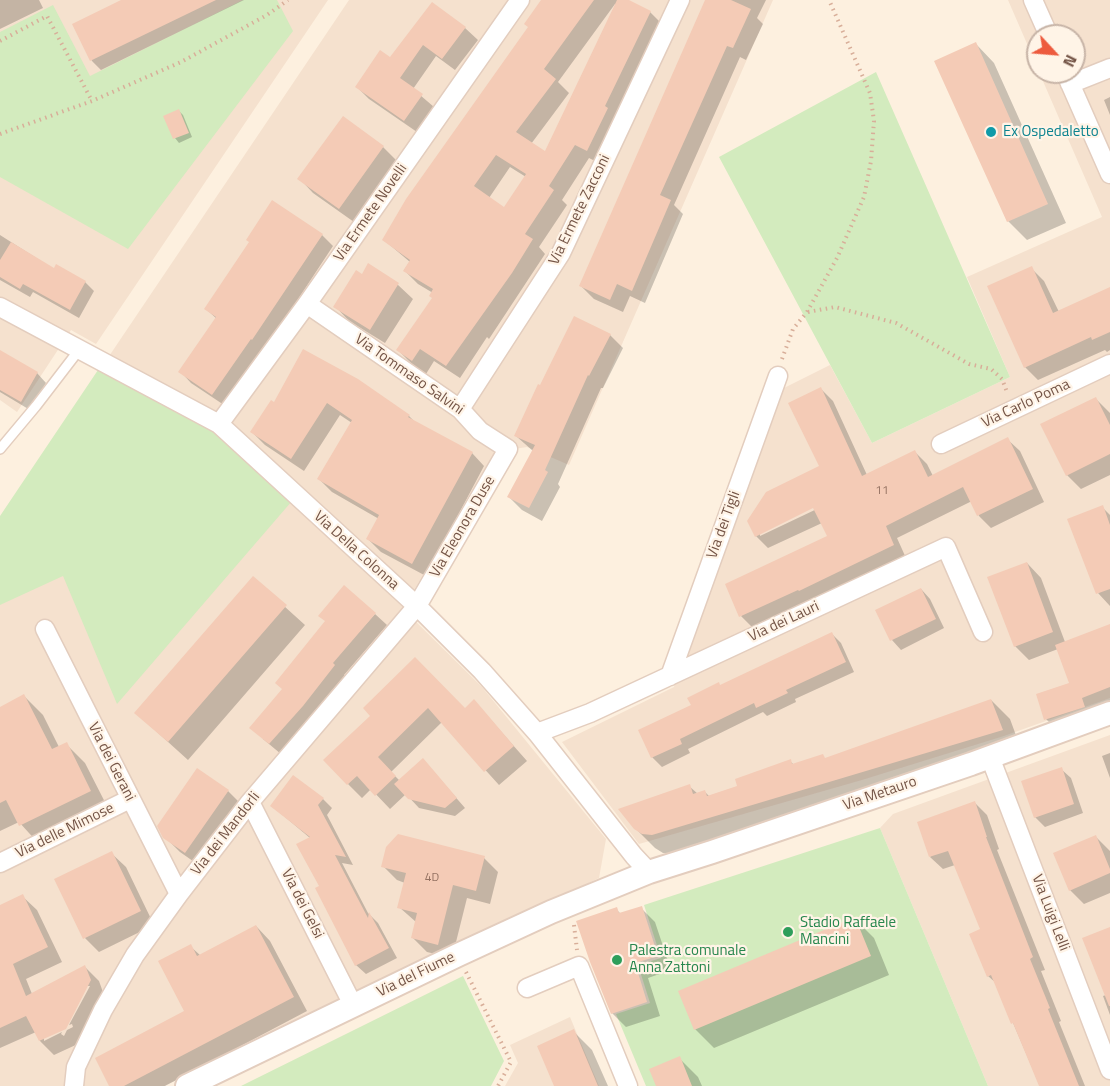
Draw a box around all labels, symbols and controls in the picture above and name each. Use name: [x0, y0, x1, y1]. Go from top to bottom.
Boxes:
north arrow: [1026, 24, 1086, 84]
text: N: [1057, 51, 1084, 71]
place label: Ex Ospedaletto: [1003, 123, 1099, 141]
marker: Ex Ospedaletto: [984, 125, 998, 139]
street label: Via Ermete Zacconi: [546, 152, 614, 268]
street label: Via Ermete Novelli: [331, 161, 411, 265]
street label: Via Tommaso Salvini: [351, 331, 467, 419]
street label: Via Carlo Poma: [979, 376, 1073, 432]
street label: Via Eleonora Duse: [427, 473, 499, 581]
house number: 11: [875, 484, 889, 498]
street label: Via dei Tigli: [703, 489, 745, 561]
street label: Via Della Colonna: [310, 508, 402, 594]
street label: Via dei Lauri: [746, 598, 822, 646]
street label: Via dei Gerani: [84, 720, 138, 804]
street label: Via Metauro: [841, 773, 919, 815]
street label: Via dei Mandorli: [188, 789, 264, 879]
street label: Via delle Mimose: [13, 799, 117, 863]
street label: Via dei Gelsi: [277, 866, 327, 942]
house number: 4D: [425, 871, 439, 885]
street label: Via Luigi Lelli: [1027, 872, 1073, 954]
place label: Stadio Raffaele Mancini: [800, 914, 896, 949]
marker: Stadio Raffaele Mancini: [781, 925, 795, 939]
place label: Palestra comunale Anna Zattoni: [629, 942, 746, 977]
street label: Via del Fiume: [374, 948, 458, 1002]
marker: Palestra comunale Anna Zattoni: [610, 953, 624, 967]

